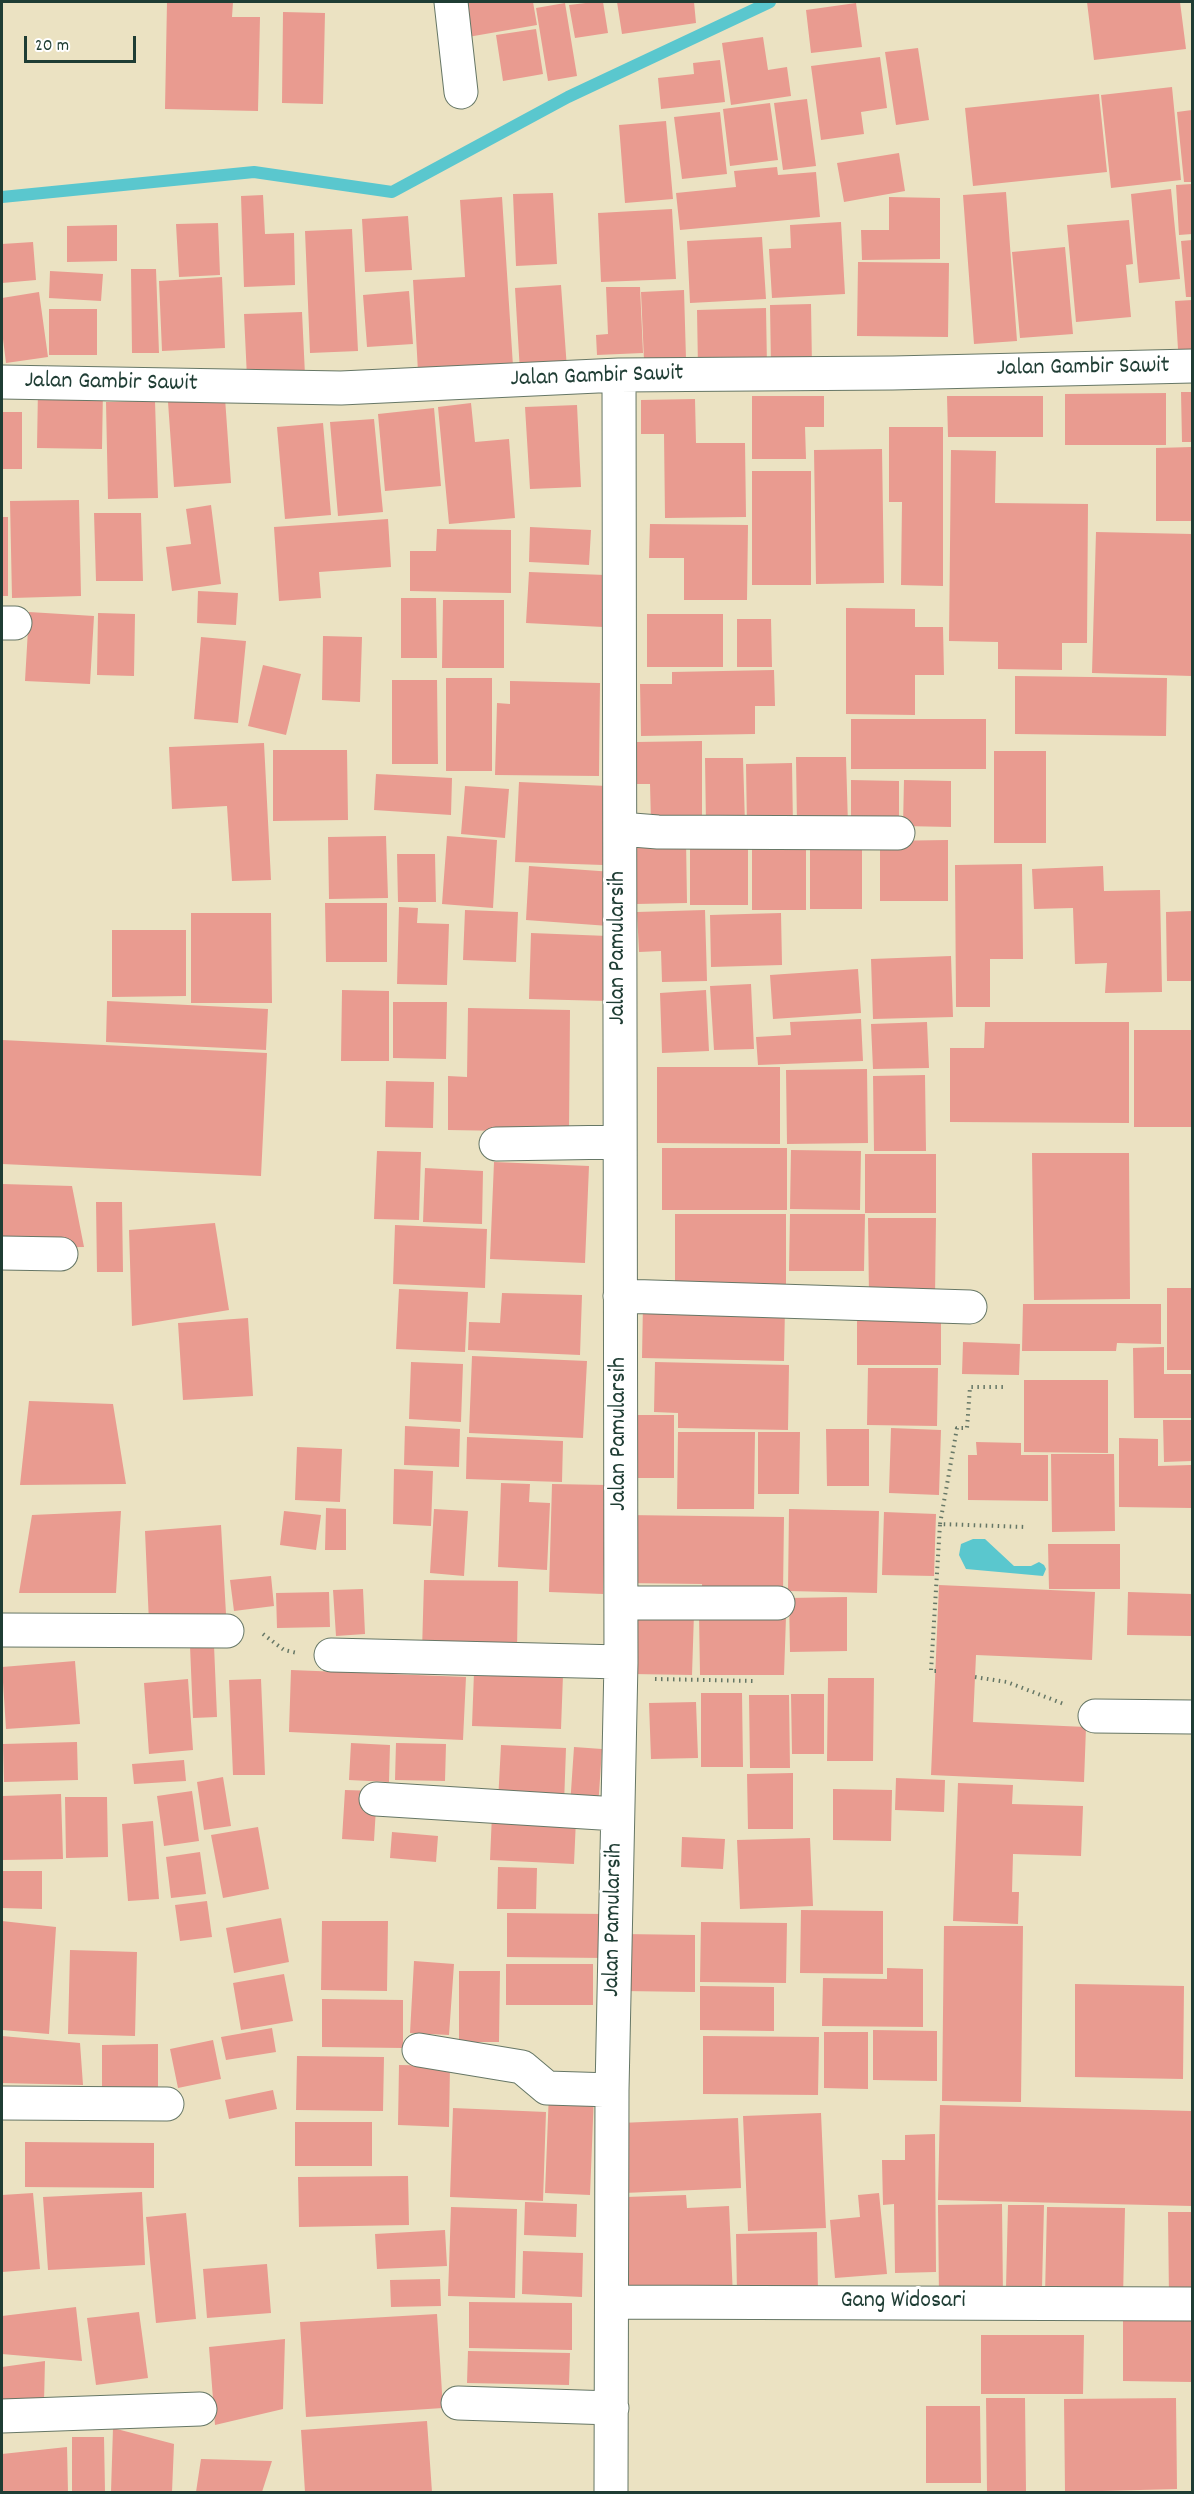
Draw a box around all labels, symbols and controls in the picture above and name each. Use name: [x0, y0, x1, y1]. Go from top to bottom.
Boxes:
scale bar: [27, 24, 140, 62]
text: 20 m: [35, 34, 69, 59]
street label: Jalan Gambir Sawit: [996, 353, 1170, 385]
street label: Jalan Gambir Sawit: [510, 361, 684, 395]
street label: Jalan Gambir Sawit: [24, 368, 198, 400]
street label: Jalan Pamularsih: [606, 871, 634, 1025]
street label: Jalan Pamularsih: [607, 1357, 635, 1511]
street label: Jalan Pamularsih: [599, 1843, 631, 1997]
street label: Gang Widosari: [840, 2289, 966, 2317]

